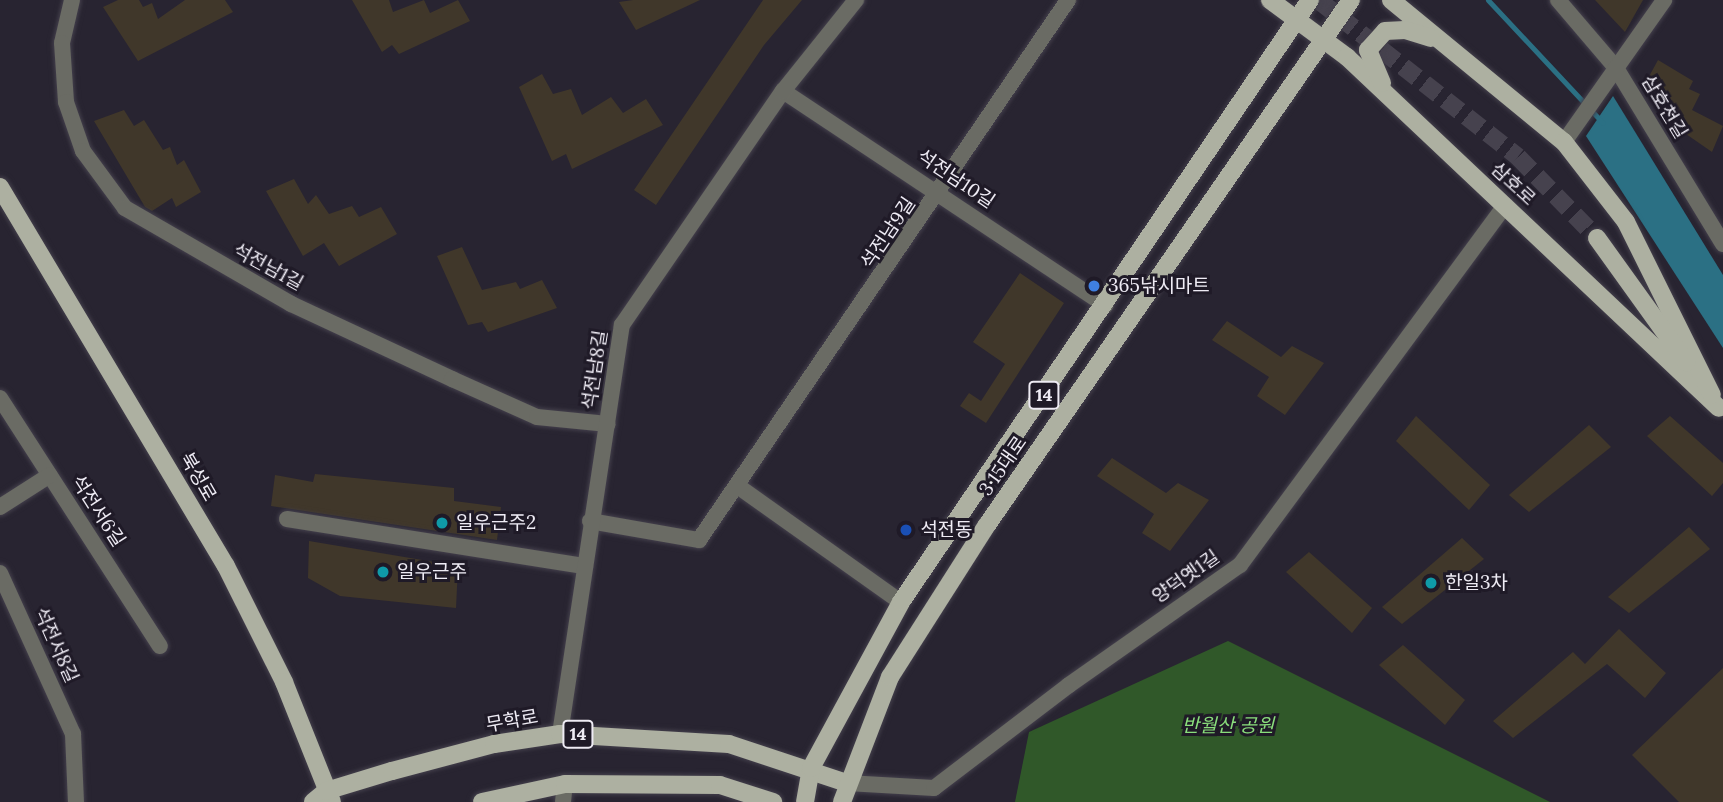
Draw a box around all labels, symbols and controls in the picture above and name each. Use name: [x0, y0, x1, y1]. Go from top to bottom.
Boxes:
street label: 삼호천길: [1636, 71, 1692, 143]
street label: 석전남10길: [913, 145, 999, 213]
street label: 삼호로: [1486, 158, 1540, 210]
street label: 석전남9길: [856, 193, 920, 273]
street label: 석전남1길: [229, 238, 307, 296]
place label: 365낚시마트: [1108, 275, 1210, 297]
marker: 365낚시마트: [1086, 278, 1102, 294]
street label: 석전남8길: [577, 328, 613, 412]
road number: 14: [1028, 380, 1060, 410]
street label: 3·15대로: [974, 432, 1032, 500]
street label: 북성로: [175, 449, 221, 505]
street label: 석전서6길: [66, 471, 130, 551]
place label: 일우근주2: [456, 512, 536, 534]
marker: 일우근주2: [434, 515, 450, 531]
place label: 석전동: [920, 519, 972, 541]
marker: 석전동: [898, 522, 914, 538]
street label: 양덕옛1길: [1148, 546, 1224, 608]
place label: 일우근주: [397, 561, 467, 583]
marker: 일우근주: [375, 564, 391, 580]
place label: 한일3차: [1445, 572, 1508, 594]
marker: 한일3차: [1423, 575, 1439, 591]
street label: 석전서8길: [29, 604, 83, 686]
street label: 무학로: [484, 705, 540, 737]
park label: 반월산 공원: [1182, 715, 1274, 737]
road number: 14: [562, 720, 594, 748]

